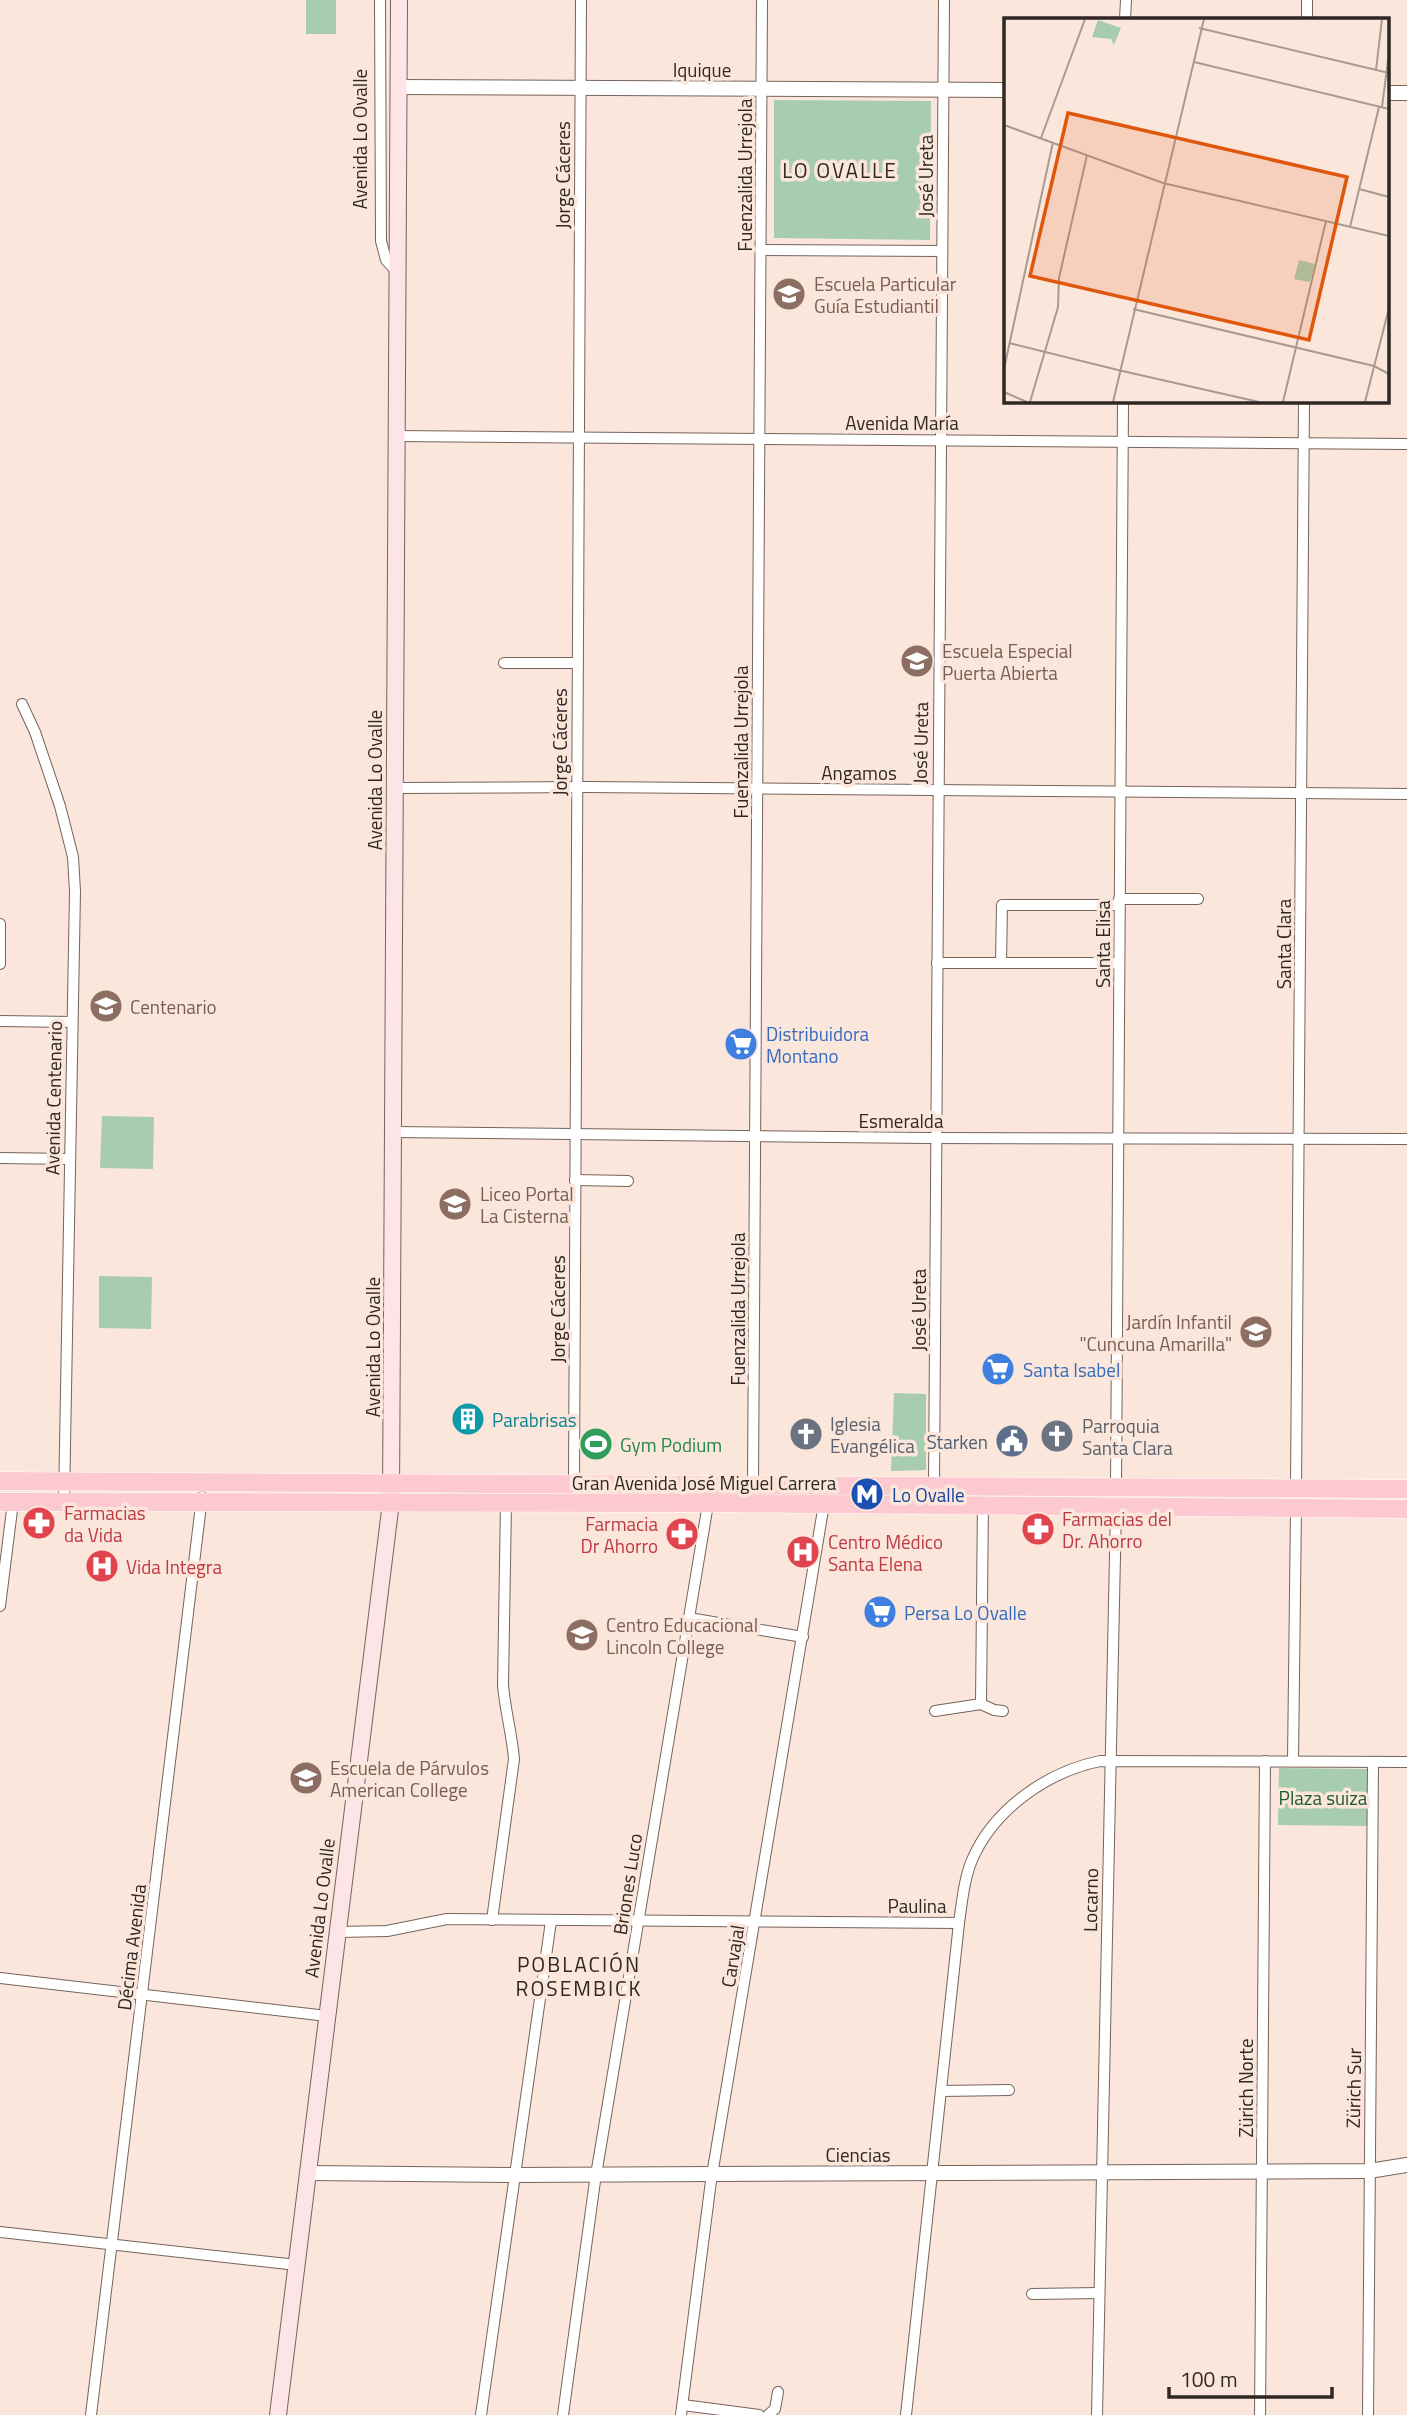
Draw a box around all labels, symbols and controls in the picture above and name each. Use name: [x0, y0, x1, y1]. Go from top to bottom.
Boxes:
inset map: [1004, 18, 1390, 402]
street label: Iquique: [673, 55, 731, 84]
street label: Avenida Lo Ovalle: [345, 69, 374, 209]
street label: Fuenzalida Urrejola: [730, 98, 759, 251]
street label: Jorge Cáceres: [548, 121, 577, 229]
street label: José Ureta: [911, 134, 940, 217]
district label: LO OVALLE: [782, 154, 898, 186]
place label: Escuela Particular Guía Estudiantil: [814, 269, 957, 320]
school or university icon: Escuela Particular Guía Estudiantil: [770, 275, 808, 313]
street label: Avenida María: [845, 408, 959, 437]
place label: Escuela Especial Puerta Abierta: [942, 636, 1073, 687]
school or university icon: Escuela Especial Puerta Abierta: [898, 642, 936, 680]
street label: Fuenzalida Urrejola: [726, 665, 755, 818]
street label: Jorge Cáceres: [545, 688, 574, 796]
street label: José Ureta: [905, 701, 935, 784]
street label: Avenida Lo Ovalle: [360, 710, 389, 850]
street label: Angamos: [821, 758, 897, 787]
street label: Santa Clara: [1269, 898, 1298, 989]
street label: Santa Elisa: [1088, 900, 1117, 988]
school or university icon: Centenario: [87, 987, 125, 1025]
place label: Centenario: [130, 992, 217, 1021]
place label: Distribuidora Montano: [766, 1019, 870, 1070]
street label: Avenida Centenario: [37, 1021, 69, 1175]
supermarket icon: Distribuidora Montano: [722, 1025, 760, 1063]
street label: Esmeralda: [859, 1106, 944, 1135]
place label: Liceo Portal La Cisterna: [480, 1179, 574, 1230]
school or university icon: Liceo Portal La Cisterna: [436, 1185, 474, 1223]
street label: Fuenzalida Urrejola: [723, 1232, 752, 1385]
street label: Jorge Cáceres: [543, 1255, 572, 1363]
street label: José Ureta: [904, 1268, 933, 1351]
street label: Avenida Lo Ovalle: [358, 1277, 387, 1417]
place label: Jardín Infantil "Cuncuna Amarilla": [1079, 1307, 1232, 1358]
school or university icon: Jardín Infantil "Cuncuna Amarilla": [1237, 1313, 1275, 1351]
supermarket icon: Santa Isabel: [979, 1350, 1017, 1388]
place label: Santa Isabel: [1023, 1355, 1120, 1384]
building icon: Parabrisas: [449, 1400, 487, 1438]
place label: Parabrisas: [492, 1405, 577, 1434]
place label: Iglesia Evangélica: [830, 1409, 915, 1460]
place label: Parroquia Santa Clara: [1082, 1411, 1173, 1462]
church icon: Iglesia Evangélica: [787, 1415, 825, 1453]
church icon: Parroquia Santa Clara: [1038, 1417, 1076, 1455]
public building icon: Starken: [993, 1422, 1031, 1460]
sports icon: Gym Podium: [577, 1425, 615, 1463]
place label: Starken: [926, 1427, 988, 1456]
place label: Gym Podium: [620, 1430, 722, 1459]
street label: Gran Avenida José Miguel Carrera: [572, 1468, 837, 1497]
metro station icon: Lo Ovalle: [848, 1475, 886, 1513]
place label: Lo Ovalle: [892, 1480, 965, 1509]
place label: Farmacias da Vida: [64, 1498, 146, 1549]
pharmacy icon: Farmacias da Vida: [20, 1504, 58, 1542]
place label: Farmacias del Dr. Ahorro: [1062, 1504, 1172, 1555]
place label: Farmacia Dr Ahorro: [580, 1509, 658, 1560]
pharmacy icon: Farmacias del Dr. Ahorro: [1019, 1510, 1057, 1548]
pharmacy icon: Farmacia Dr Ahorro: [663, 1515, 701, 1553]
place label: Centro Médico Santa Elena: [828, 1527, 943, 1578]
hospital icon: Centro Médico Santa Elena: [784, 1533, 822, 1571]
hospital icon: Vida Integra: [83, 1547, 121, 1585]
place label: Vida Integra: [126, 1552, 222, 1581]
supermarket icon: Persa Lo Ovalle: [861, 1593, 899, 1631]
place label: Persa Lo Ovalle: [904, 1598, 1027, 1627]
place label: Centro Educacional Lincoln College: [606, 1610, 758, 1661]
school or university icon: Centro Educacional Lincoln College: [563, 1616, 601, 1654]
place label: Escuela de Párvulos American College: [330, 1753, 489, 1804]
school or university icon: Escuela de Párvulos American College: [287, 1759, 325, 1797]
park label: Plaza suiza: [1279, 1783, 1368, 1812]
street label: Briones Luco: [605, 1831, 649, 1937]
street label: Avenida Lo Ovalle: [296, 1837, 342, 1979]
street label: Locarno: [1075, 1868, 1105, 1932]
street label: Décima Avenida: [109, 1882, 153, 2012]
street label: Paulina: [887, 1891, 947, 1920]
street label: Carvajal: [713, 1923, 751, 1989]
district label: POBLACIÓN ROSEMBICK: [516, 1948, 642, 2004]
street label: Zürich Norte: [1231, 2038, 1260, 2138]
street label: Zürich Sur: [1338, 2047, 1368, 2128]
street label: Ciencias: [825, 2140, 891, 2169]
scale bar: [1169, 2356, 1332, 2400]
text: 100 m: [1180, 2363, 1237, 2395]

